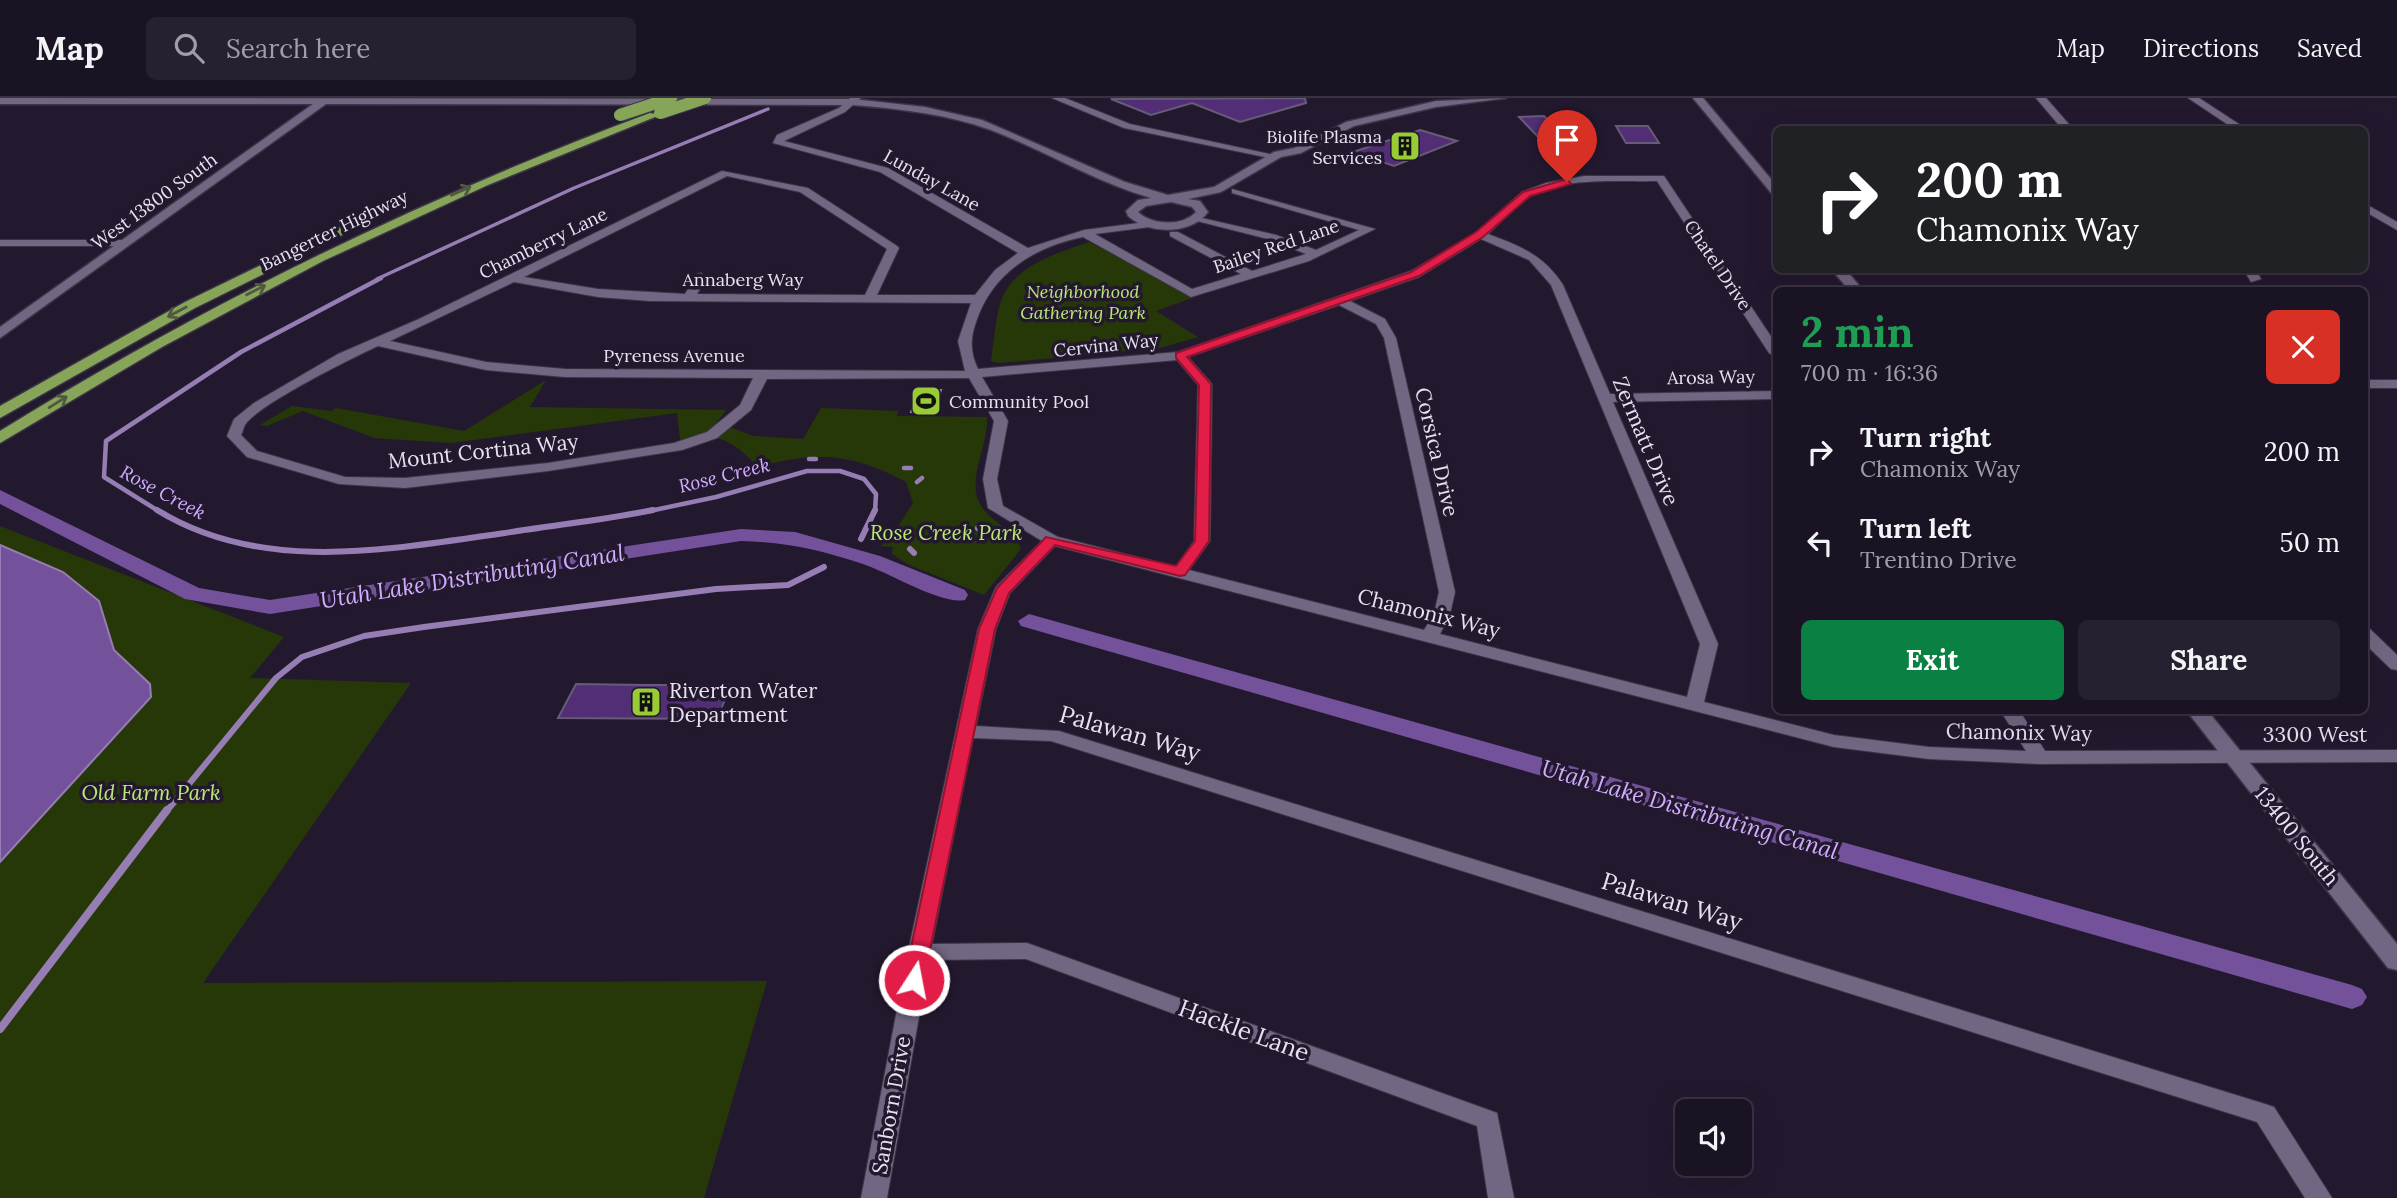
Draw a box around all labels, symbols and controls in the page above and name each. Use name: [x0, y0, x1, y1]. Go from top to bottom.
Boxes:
search box: [146, 17, 636, 80]
text: Map: [35, 27, 104, 69]
icon: search: [170, 29, 208, 67]
text: Search here: [226, 32, 370, 65]
text: Map: [2056, 33, 2105, 64]
text: Directions: [2143, 33, 2259, 64]
text: Saved: [2297, 33, 2362, 64]
pin: [1537, 110, 1597, 182]
icon: arrive: [1548, 121, 1586, 159]
place label: Biolife Plasma Services: [1266, 125, 1382, 169]
building icon: Biolife Plasma Services: [1388, 129, 1422, 163]
street label: Lunday Lane: [880, 144, 985, 216]
street label: West 13800 South: [87, 147, 222, 254]
text: 200 m: [1916, 148, 2062, 210]
icon: right: [1801, 154, 1892, 245]
street label: Bangerter Highway: [257, 184, 412, 276]
one-way arrow: [450, 184, 471, 197]
street label: Chamberry Lane: [475, 202, 611, 284]
text: Chamonix Way: [1916, 209, 2139, 250]
street label: Bailey Red Lane: [1210, 214, 1342, 278]
street label: Chatel Drive: [1679, 215, 1757, 315]
street label: Annaberg Way: [682, 268, 804, 291]
park label: Neighborhood Gathering Park: [1020, 280, 1146, 324]
one-way arrow: [245, 282, 266, 296]
one-way arrow: [168, 305, 188, 319]
text: 2 min: [1801, 305, 1914, 359]
button: close: [2266, 310, 2340, 384]
street label: Cervina Way: [1052, 328, 1160, 362]
street label: Pyreness Avenue: [603, 344, 745, 367]
text: 700 m · 16:36: [1801, 358, 1938, 387]
street label: Arosa Way: [1666, 365, 1756, 389]
street label: Zermatt Drive: [1607, 373, 1685, 509]
sports icon: Community Pool: [909, 384, 943, 418]
street label: Corsica Drive: [1409, 385, 1465, 519]
place label: Community Pool: [949, 390, 1089, 413]
one-way arrow: [47, 395, 67, 409]
text: Turn right: [1860, 421, 1991, 454]
street label: Mount Cortina Way: [386, 428, 580, 474]
icon: right: [1801, 433, 1839, 471]
text: 200 m: [2264, 435, 2340, 468]
water label: Rose Creek: [676, 452, 772, 498]
text: Chamonix Way: [1860, 454, 2020, 483]
water label: Rose Creek: [116, 459, 210, 525]
text: Turn left: [1860, 512, 1971, 545]
park label: Rose Creek Park: [870, 519, 1022, 546]
icon: left: [1801, 524, 1839, 562]
text: 50 m: [2280, 526, 2340, 559]
water label: Utah Lake Distributing Canal: [318, 538, 627, 614]
text: Trentino Drive: [1860, 545, 2017, 574]
street label: Chamonix Way: [1355, 582, 1503, 644]
button: Exit: [1801, 620, 2064, 700]
button: Share: [2078, 620, 2340, 700]
place label: Riverton Water Department: [669, 677, 817, 728]
building icon: Riverton Water Department: [629, 685, 663, 719]
street label: Palawan Way: [1056, 698, 1204, 768]
street label: Chamonix Way: [1946, 717, 2092, 747]
street label: 3300 West: [2263, 721, 2368, 748]
water label: Utah Lake Distributing Canal: [1538, 753, 1842, 865]
park label: Old Farm Park: [81, 779, 221, 806]
street label: 13400 South: [2249, 781, 2345, 891]
street label: Palawan Way: [1598, 865, 1746, 937]
position arrow: [877, 943, 951, 1017]
street label: Hackle Lane: [1174, 992, 1314, 1068]
street label: Sanborn Drive: [866, 1034, 916, 1176]
map controls: [1675, 1099, 1752, 1176]
button: sound: [1675, 1099, 1752, 1176]

